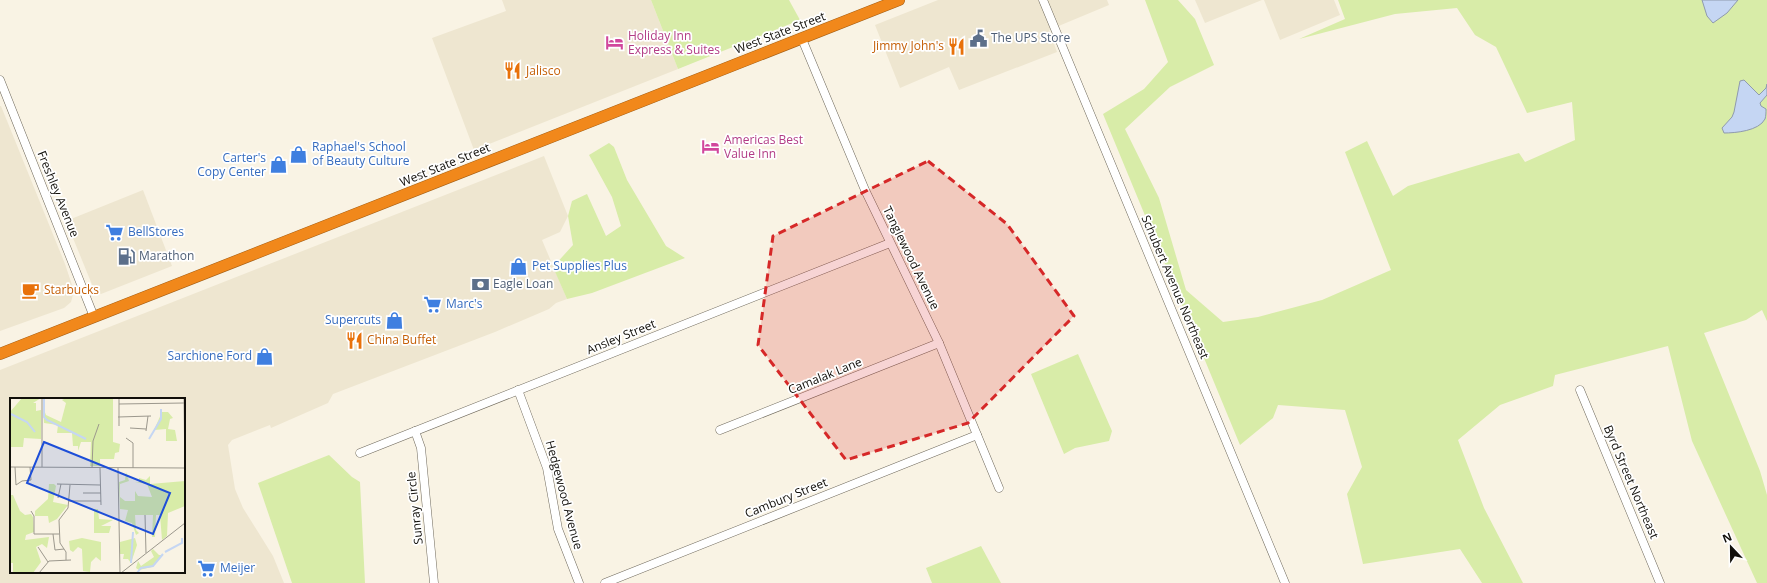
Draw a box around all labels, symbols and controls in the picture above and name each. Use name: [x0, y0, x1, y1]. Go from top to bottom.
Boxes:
street label: West State Street: [732, 7, 828, 58]
place label: Holiday Inn Express & Suites: [628, 27, 720, 58]
public building icon: The UPS Store: [968, 28, 988, 48]
place label: The UPS Store: [991, 29, 1070, 46]
hotel icon: Holiday Inn Express & Suites: [605, 33, 625, 53]
restaurant icon: Jimmy John's: [947, 36, 967, 56]
place label: Jimmy John's: [872, 37, 944, 54]
restaurant icon: Jalisco: [503, 61, 523, 81]
place label: Jalisco: [525, 62, 561, 79]
place label: Americas Best Value Inn: [724, 131, 803, 162]
hotel icon: Americas Best Value Inn: [701, 137, 721, 157]
place label: Raphael's School of Beauty Culture: [312, 138, 410, 169]
street label: West State Street: [397, 139, 493, 190]
shop icon: Raphael's School of Beauty Culture: [289, 144, 309, 164]
street label: Freshley Avenue: [33, 148, 84, 240]
place label: Carter's Copy Center: [197, 149, 266, 180]
shop icon: Carter's Copy Center: [269, 155, 289, 175]
street label: Tanglewood Avenue: [879, 203, 944, 312]
street label: Schubert Avenue Northeast: [1137, 212, 1213, 361]
supermarket icon: BellStores: [105, 222, 125, 242]
place label: BellStores: [128, 223, 184, 240]
fuel station icon: Marathon: [116, 246, 136, 266]
place label: Marathon: [139, 247, 194, 264]
shop icon: Pet Supplies Plus: [509, 256, 529, 276]
place label: Pet Supplies Plus: [532, 257, 627, 274]
bank icon: Eagle Loan: [470, 274, 490, 294]
place label: Eagle Loan: [493, 275, 553, 292]
cafe icon: Starbucks: [21, 280, 41, 300]
place label: Starbucks: [44, 281, 99, 298]
supermarket icon: Marc's: [423, 294, 443, 314]
place label: Marc's: [446, 295, 483, 312]
shop icon: Supercuts: [384, 310, 404, 330]
place label: Supercuts: [325, 311, 381, 328]
street label: Ansley Street: [584, 315, 658, 358]
restaurant icon: China Buffet: [344, 330, 364, 350]
place label: China Buffet: [367, 331, 436, 348]
shop icon: Sarchione Ford: [255, 346, 275, 366]
place label: Sarchione Ford: [168, 347, 252, 364]
street label: Camalak Lane: [785, 353, 864, 398]
inset map: [10, 398, 185, 573]
street label: Byrd Street Northeast: [1600, 422, 1663, 541]
street label: Hedgewood Avenue: [542, 439, 587, 551]
street label: Sunray Circle: [402, 471, 427, 545]
street label: Cambury Street: [742, 473, 830, 522]
north arrow: [1711, 527, 1751, 567]
text: N: [1720, 529, 1734, 546]
supermarket icon: Meijer: [197, 558, 217, 578]
place label: Meijer: [220, 559, 255, 576]

